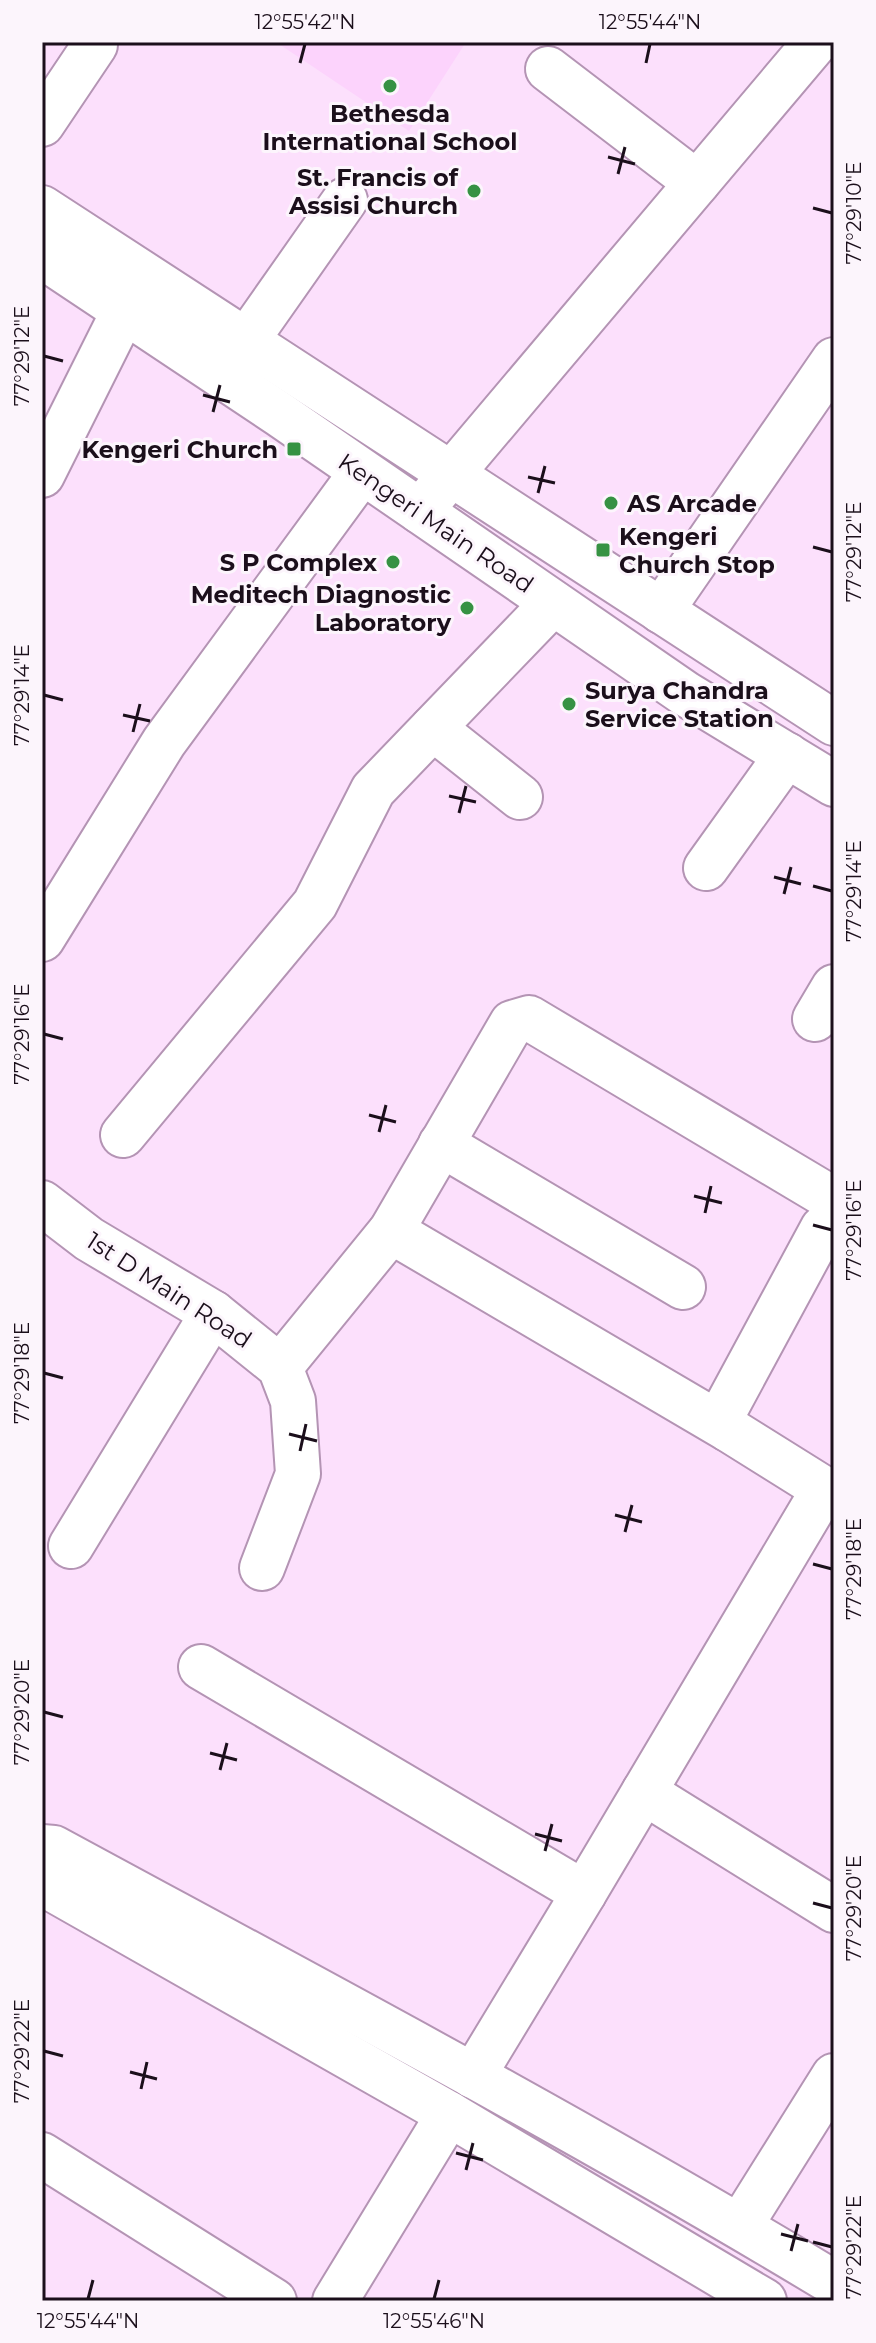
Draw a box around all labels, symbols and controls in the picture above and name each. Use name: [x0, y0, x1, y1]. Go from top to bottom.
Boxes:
text: 12°55'42"N: [254, 10, 356, 34]
text: 12°55'44"N: [599, 10, 701, 34]
marker: Bethesda International School: [381, 77, 399, 95]
place label: Bethesda International School: [263, 99, 517, 156]
text: 77°29'10"E: [842, 162, 866, 264]
place label: St. Francis of Assisi Church: [288, 163, 460, 220]
marker: St. Francis of Assisi Church: [465, 182, 483, 200]
text: 77°29'12"E: [10, 306, 34, 406]
place label: Kengeri Church: [81, 435, 278, 464]
marker: Kengeri Church: [285, 440, 303, 458]
street label: Kengeri Main Road: [333, 447, 539, 599]
place label: AS Arcade: [626, 489, 757, 518]
marker: AS Arcade: [602, 494, 620, 512]
text: 77°29'12"E: [842, 502, 866, 602]
place label: Kengeri Church Stop: [619, 522, 775, 579]
marker: Kengeri Church Stop: [594, 541, 612, 559]
place label: S P Complex: [220, 548, 378, 577]
marker: S P Complex: [384, 553, 402, 571]
place label: Meditech Diagnostic Laboratory: [191, 580, 452, 637]
marker: Meditech Diagnostic Laboratory: [458, 599, 476, 617]
text: 77°29'14"E: [10, 644, 34, 746]
place label: Surya Chandra Service Station: [585, 676, 774, 733]
marker: Surya Chandra Service Station: [560, 695, 578, 713]
text: 77°29'14"E: [842, 840, 866, 942]
text: 77°29'16"E: [10, 983, 34, 1085]
text: 77°29'16"E: [842, 1179, 866, 1281]
street label: 1st D Main Road: [81, 1226, 257, 1354]
text: 77°29'18"E: [10, 1322, 34, 1424]
text: 77°29'18"E: [842, 1518, 866, 1620]
text: 77°29'20"E: [10, 1659, 34, 1765]
text: 77°29'20"E: [842, 1855, 866, 1961]
text: 77°29'22"E: [10, 1999, 34, 2103]
text: 77°29'22"E: [842, 2195, 866, 2299]
text: 12°55'44"N: [37, 2309, 139, 2333]
text: 12°55'46"N: [383, 2309, 485, 2333]

